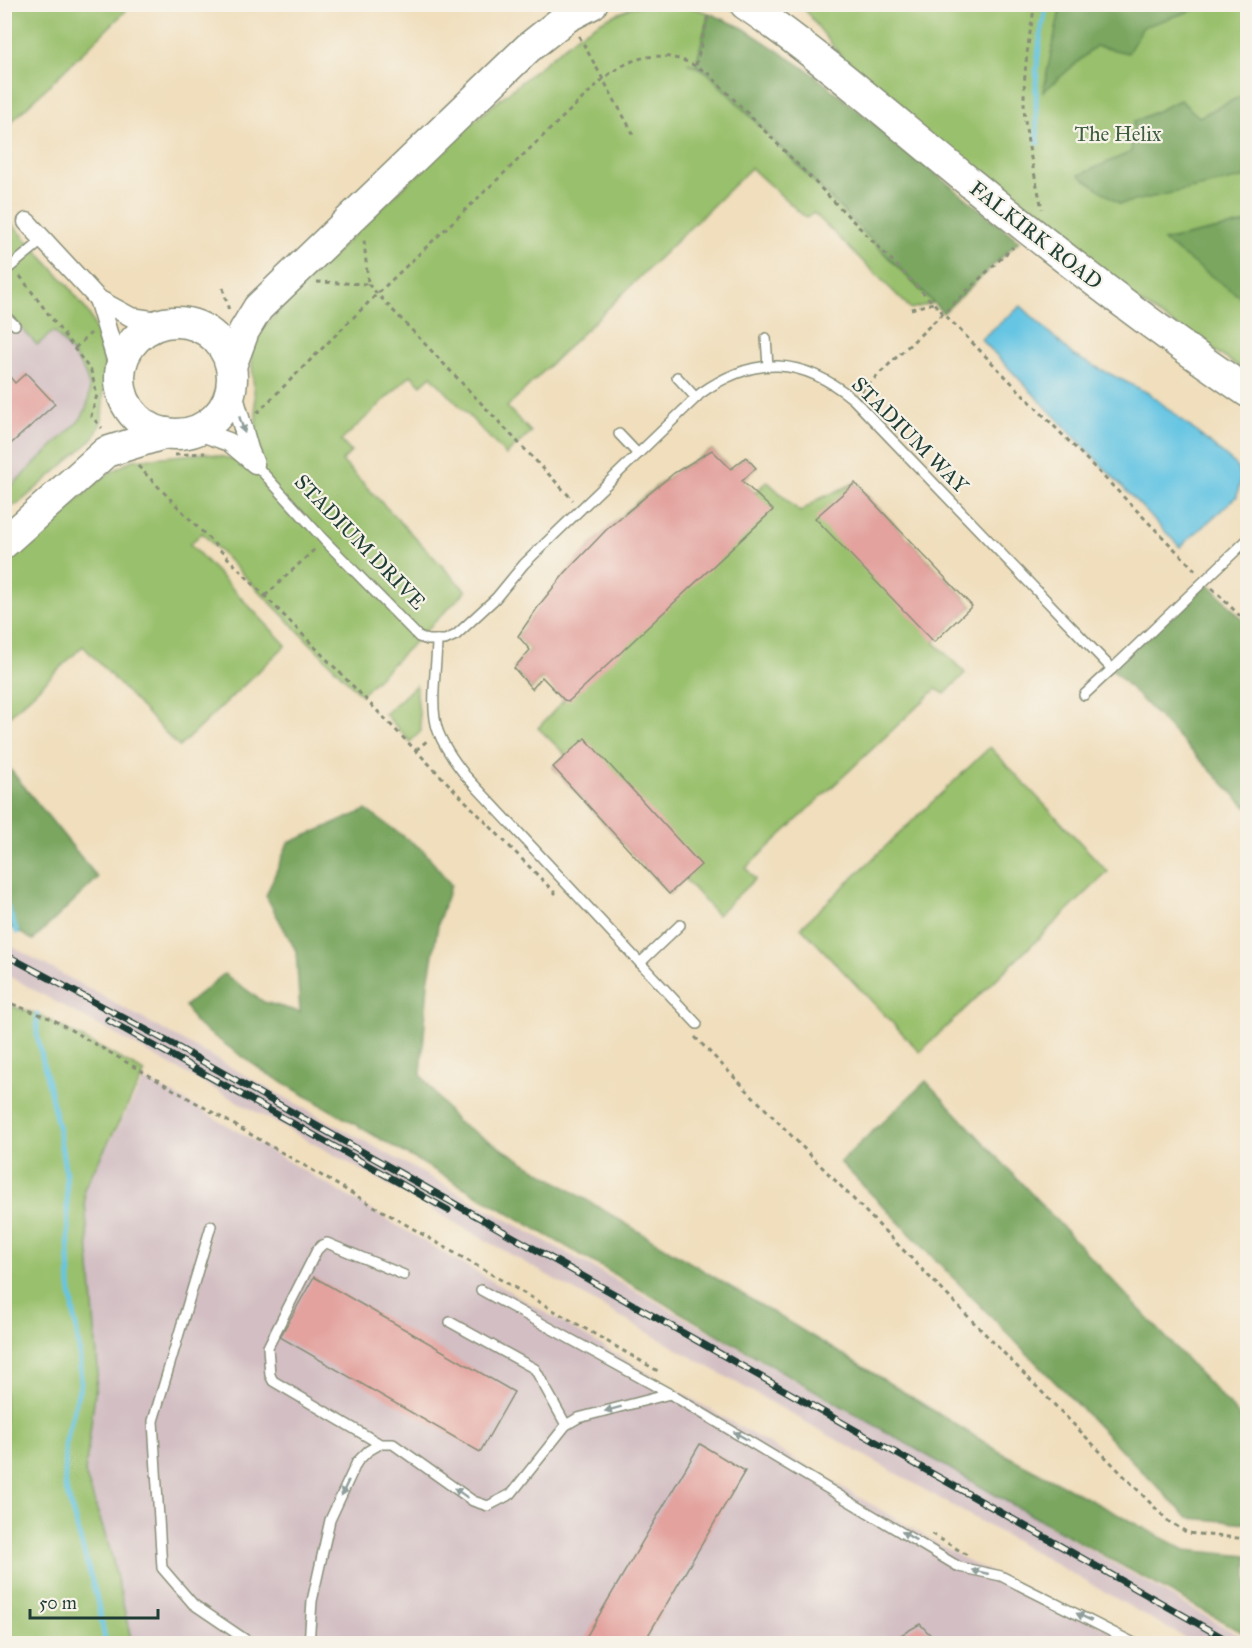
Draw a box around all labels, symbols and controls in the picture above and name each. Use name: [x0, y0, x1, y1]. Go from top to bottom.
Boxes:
park label: The Helix: [1075, 121, 1162, 147]
street label: FALKIRK ROAD: [964, 175, 1108, 295]
street label: STADIUM WAY: [846, 371, 974, 499]
one-way arrow: [238, 416, 248, 434]
street label: STADIUM DRIVE: [289, 469, 431, 615]
one-way arrow: [604, 1405, 622, 1414]
one-way arrow: [733, 1431, 749, 1442]
one-way arrow: [341, 1480, 350, 1497]
one-way arrow: [453, 1487, 469, 1499]
one-way arrow: [901, 1531, 917, 1542]
one-way arrow: [971, 1566, 989, 1576]
scale bar: [30, 1582, 158, 1620]
text: 50 m: [39, 1592, 77, 1614]
one-way arrow: [1075, 1613, 1093, 1623]

